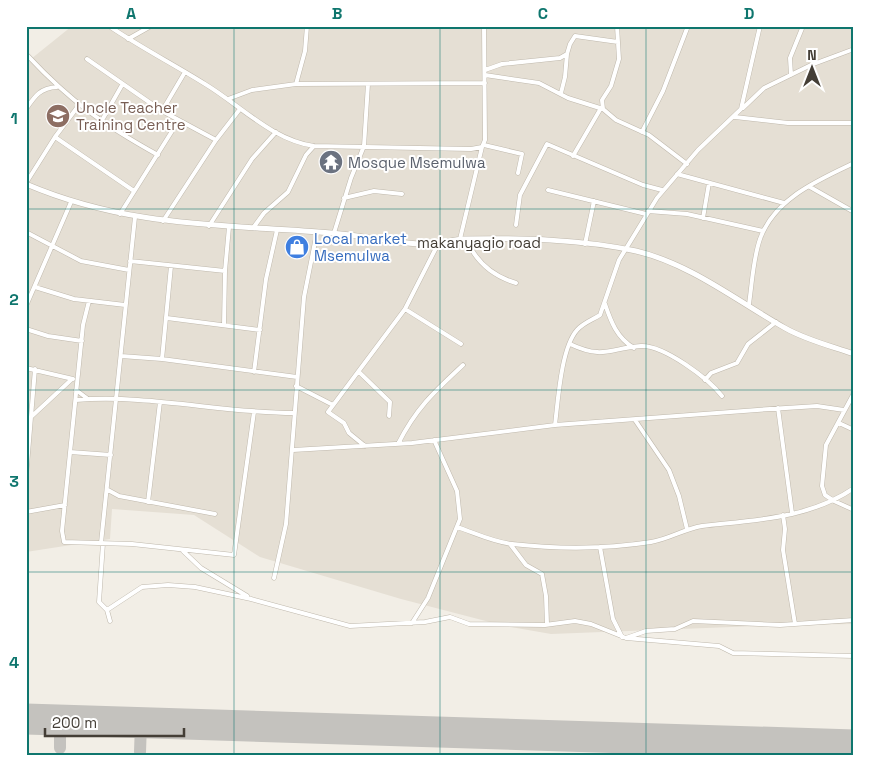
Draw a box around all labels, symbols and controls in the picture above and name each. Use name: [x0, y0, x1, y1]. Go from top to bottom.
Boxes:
text: A: [126, 3, 136, 24]
text: B: [332, 3, 342, 24]
text: C: [538, 3, 548, 24]
text: D: [744, 3, 754, 24]
north arrow: [788, 42, 838, 92]
text: N: [807, 46, 817, 64]
place label: Uncle Teacher Training Centre: [76, 98, 186, 134]
school or university icon: Uncle Teacher Training Centre: [45, 103, 71, 129]
text: 1: [10, 108, 18, 129]
temple icon: Mosque Msemulwa: [318, 149, 344, 175]
place label: Mosque Msemulwa: [348, 153, 486, 172]
place label: Local market Msemulwa: [314, 229, 407, 265]
street label: makanyagio road: [417, 233, 541, 252]
shop icon: Local market Msemulwa: [284, 234, 310, 260]
text: 2: [9, 289, 19, 310]
text: 3: [9, 471, 19, 492]
text: 4: [9, 652, 19, 673]
scale bar: [45, 706, 184, 738]
text: 200 m: [52, 713, 97, 732]

